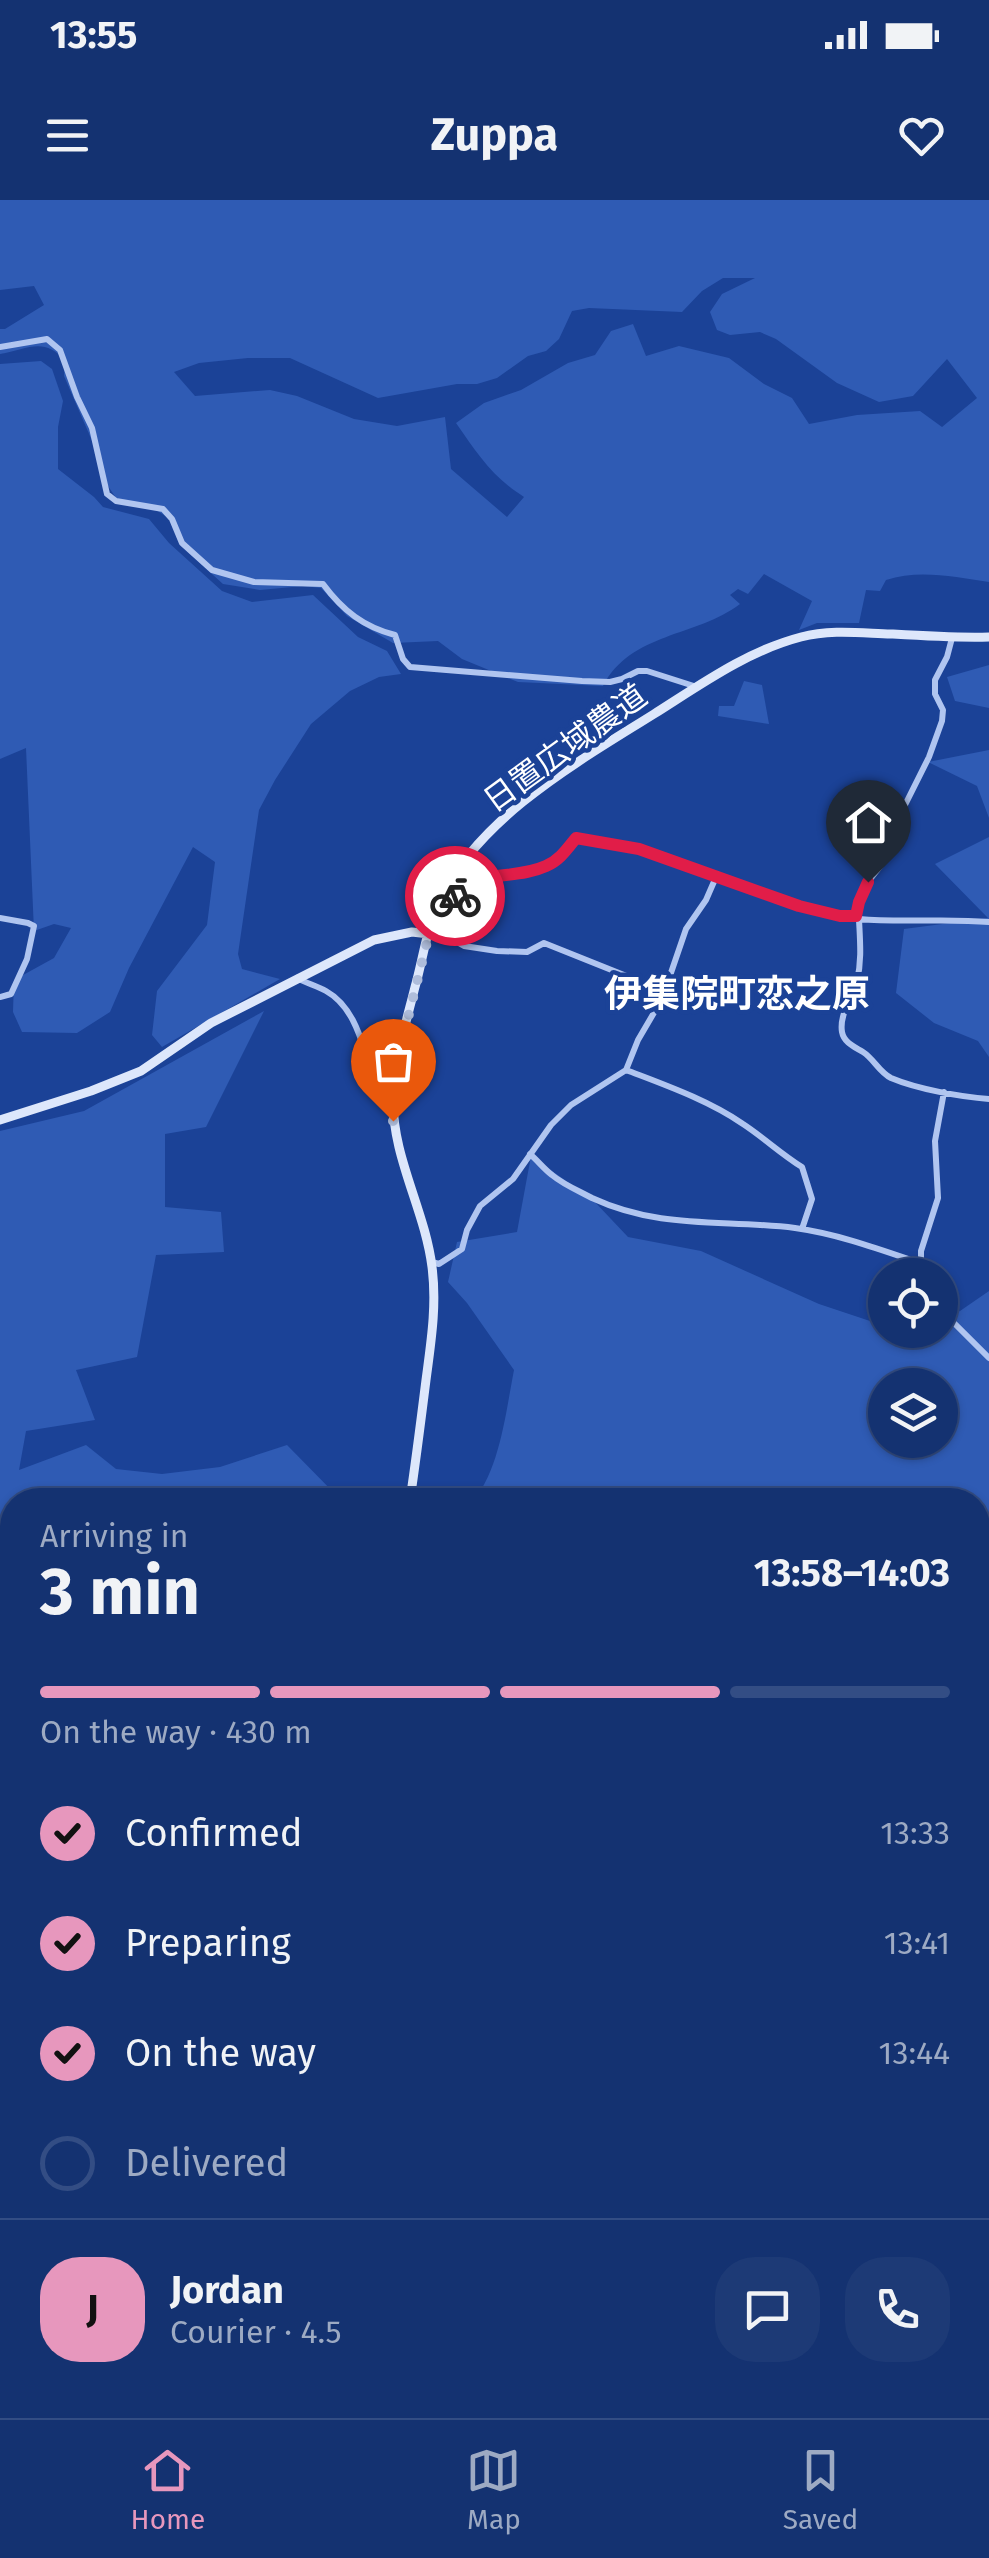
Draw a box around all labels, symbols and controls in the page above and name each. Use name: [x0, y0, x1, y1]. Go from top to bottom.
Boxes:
text: 13:55: [50, 12, 137, 58]
icon: menu: [40, 108, 95, 163]
text: Zuppa: [431, 108, 558, 162]
icon: heart: [894, 108, 949, 163]
street label: 日置広域農道: [476, 676, 654, 820]
pin: [826, 780, 911, 883]
icon: home: [841, 795, 896, 850]
courier: [405, 846, 505, 946]
icon: bike: [428, 869, 483, 924]
district label: 伊集院町恋之原: [604, 971, 870, 1017]
pin: [351, 1019, 436, 1122]
icon: bag: [366, 1034, 421, 1089]
map controls: [868, 1258, 958, 1458]
button: locate: [868, 1258, 958, 1348]
button: layers: [868, 1368, 958, 1458]
text: Arriving in: [40, 1517, 188, 1555]
text: 13:58–14:03: [754, 1550, 950, 1596]
text: 3 min: [40, 1553, 200, 1631]
text: On the way · 430 m: [40, 1713, 312, 1751]
icon: check: [40, 1806, 95, 1861]
text: Confirmed: [125, 1810, 303, 1856]
text: 13:33: [880, 1814, 950, 1852]
icon: check: [40, 1916, 95, 1971]
text: Preparing: [125, 1920, 291, 1966]
text: 13:41: [884, 1924, 950, 1962]
icon: check: [40, 2026, 95, 2081]
text: On the way: [125, 2030, 316, 2076]
text: 13:44: [879, 2034, 950, 2072]
text: Delivered: [125, 2140, 288, 2186]
button: chat: [715, 2257, 820, 2362]
button: phone: [845, 2257, 950, 2362]
text: Jordan: [170, 2267, 284, 2313]
text: J: [86, 2286, 99, 2332]
text: Courier · 4.5: [170, 2313, 341, 2351]
tab: Home: [131, 2443, 205, 2536]
tab: Map: [466, 2443, 521, 2536]
tab: Saved: [783, 2443, 858, 2536]

